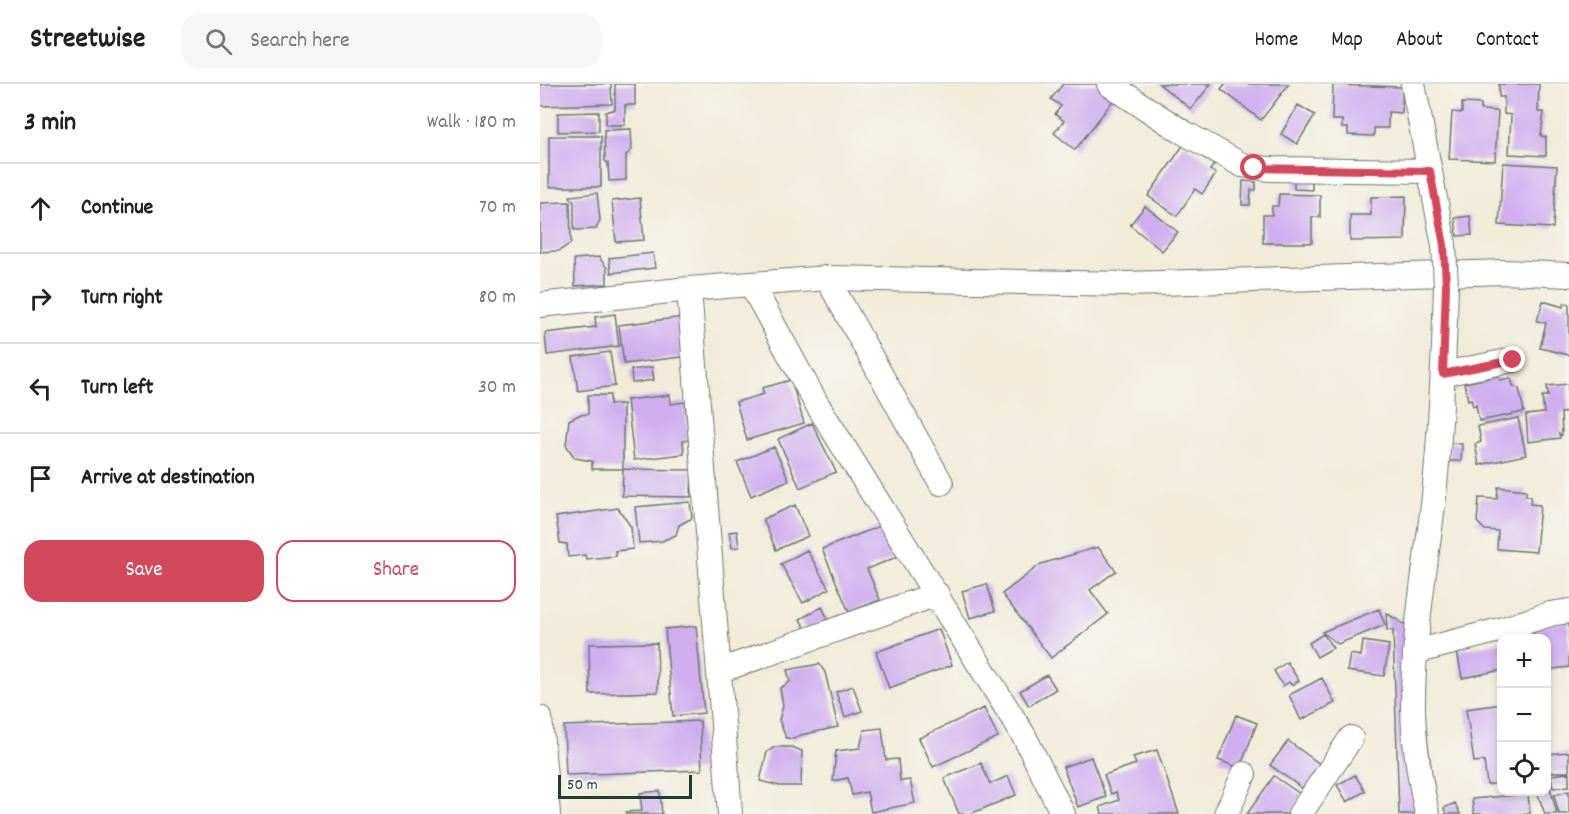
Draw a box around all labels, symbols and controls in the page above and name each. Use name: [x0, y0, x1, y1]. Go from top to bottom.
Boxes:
search box: [181, 14, 601, 68]
text: Streetwise: [30, 21, 145, 61]
icon: search: [202, 25, 235, 58]
text: Search here: [250, 26, 350, 57]
text: Home: [1254, 26, 1298, 56]
text: Map: [1331, 26, 1363, 56]
text: About: [1396, 26, 1443, 56]
text: Contact: [1476, 26, 1539, 56]
text: 3 min: [24, 105, 76, 142]
text: Walk · 180 m: [427, 109, 516, 137]
route start: [1240, 154, 1266, 180]
icon: ahead: [24, 192, 57, 225]
text: Continue: [81, 193, 153, 224]
text: 70 m: [479, 194, 516, 222]
icon: right: [24, 282, 57, 315]
text: Turn right: [81, 283, 163, 314]
text: 80 m: [479, 284, 516, 312]
route end: [1499, 346, 1525, 372]
icon: left: [24, 372, 57, 405]
text: Turn left: [81, 373, 153, 404]
text: 30 m: [478, 374, 516, 402]
icon: arrive: [24, 462, 57, 495]
text: Arrive at destination: [81, 463, 255, 494]
button: Save: [24, 540, 264, 602]
button: Share: [276, 540, 516, 602]
map controls: [1497, 634, 1551, 796]
button: +: [1497, 634, 1551, 688]
button: −: [1497, 688, 1551, 742]
button: locate: [1497, 742, 1551, 796]
scale bar: [558, 772, 692, 800]
text: 50 m: [567, 774, 598, 797]

